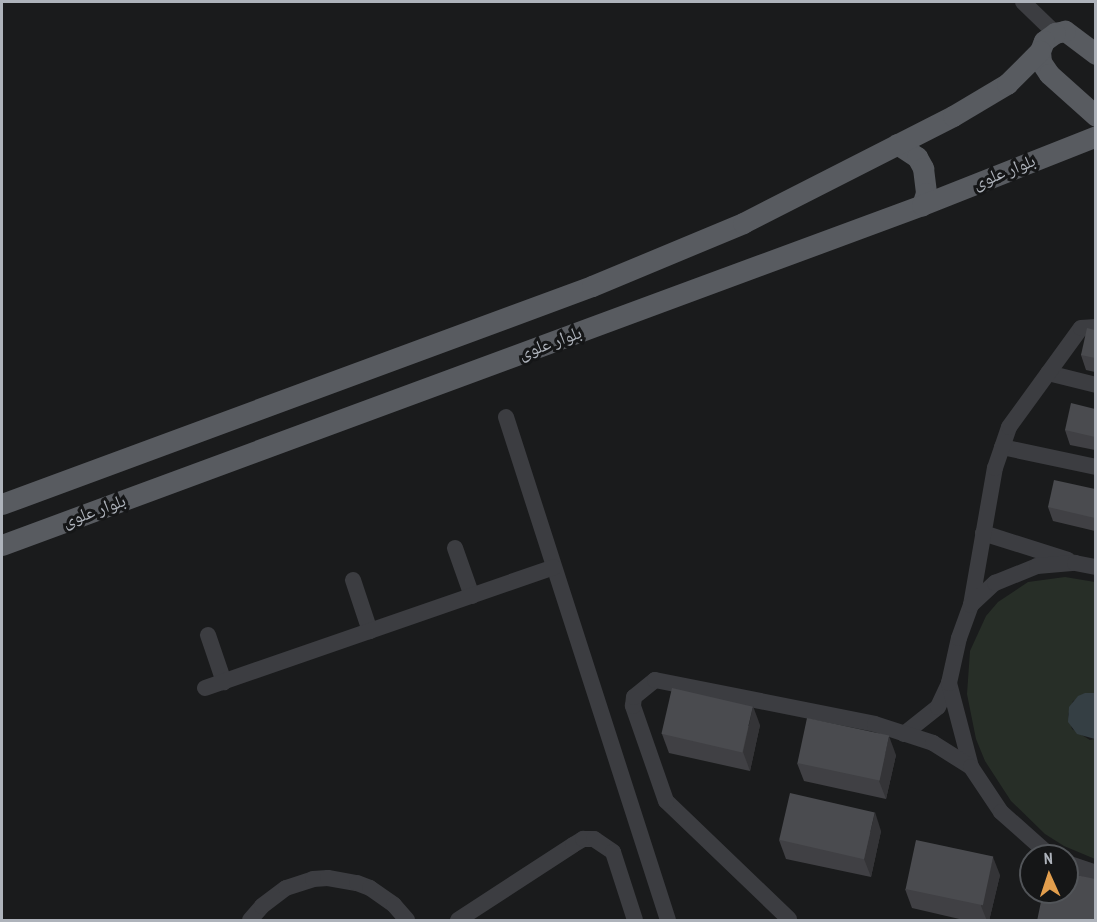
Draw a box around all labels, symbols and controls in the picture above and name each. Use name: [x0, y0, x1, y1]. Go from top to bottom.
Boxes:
street label: بلوار علوی: [969, 150, 1039, 194]
street label: بلوار علوی: [515, 322, 585, 364]
street label: بلوار علوی: [59, 490, 129, 532]
north arrow: [1019, 844, 1079, 904]
text: N: [1043, 848, 1053, 868]

